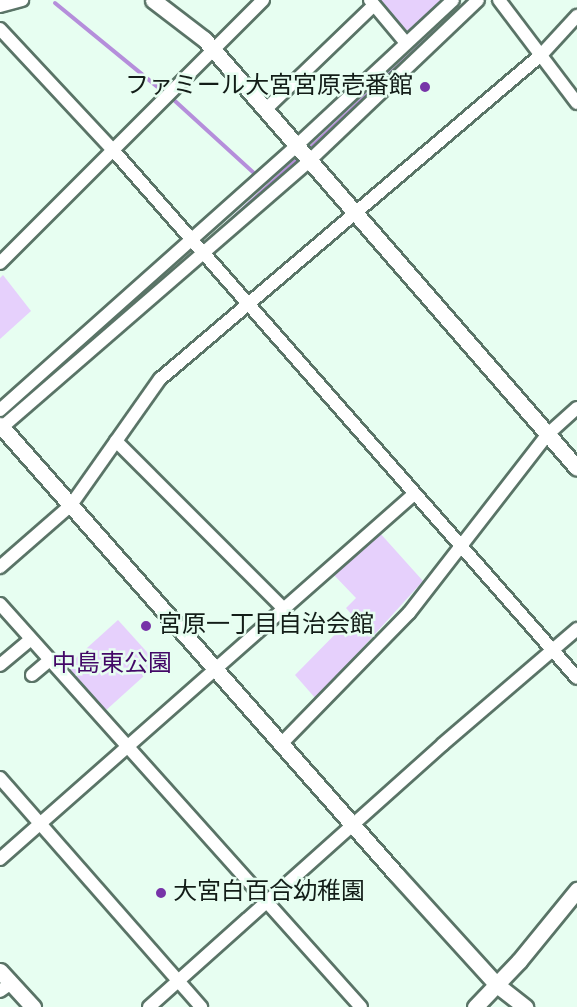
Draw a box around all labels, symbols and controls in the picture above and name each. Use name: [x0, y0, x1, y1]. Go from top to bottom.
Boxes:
place label: ファミール大宮宮原壱番館: [125, 73, 413, 101]
marker: ファミール大宮宮原壱番館: [418, 80, 432, 94]
place label: 宮原一丁目自治会館: [158, 612, 374, 640]
marker: 宮原一丁目自治会館: [139, 619, 153, 633]
park label: 中島東公園: [52, 651, 172, 679]
place label: 大宮白百合幼稚園: [173, 879, 365, 907]
marker: 大宮白百合幼稚園: [154, 886, 168, 900]

